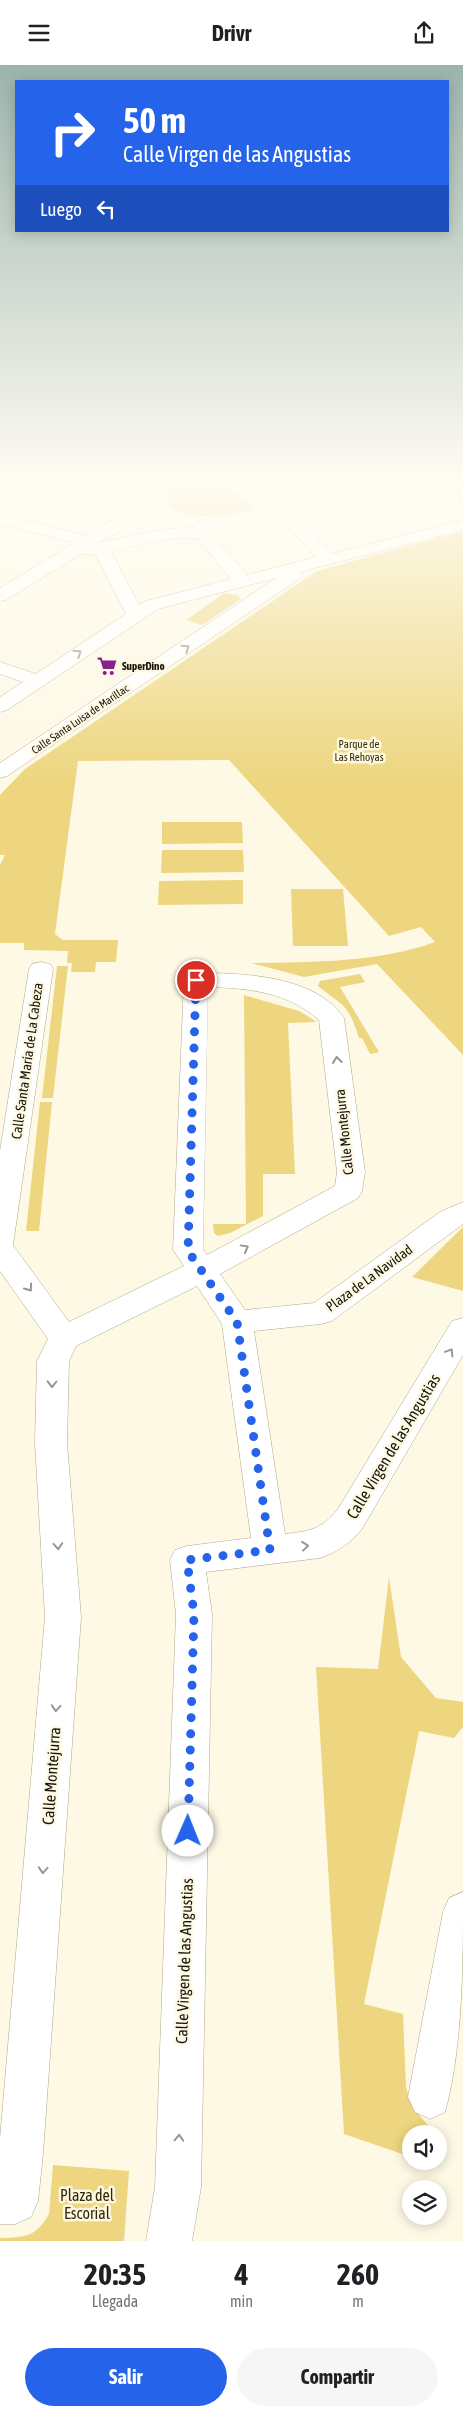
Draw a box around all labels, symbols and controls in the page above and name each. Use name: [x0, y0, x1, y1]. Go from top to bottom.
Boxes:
icon: menu: [25, 19, 53, 47]
icon: share: [410, 19, 438, 47]
text: Drivr: [212, 20, 251, 46]
icon: right: [40, 100, 105, 165]
text: 50 m: [123, 100, 186, 140]
text: Calle Virgen de las Angustias: [123, 141, 351, 167]
icon: left: [92, 195, 120, 223]
text: Luego: [40, 198, 82, 220]
one-way arrow: [181, 644, 190, 654]
one-way arrow: [73, 650, 82, 659]
supermarket icon: SuperDino: [96, 655, 118, 677]
place label: SuperDino: [122, 660, 165, 672]
street label: Calle Santa Luisa de Marillac: [29, 681, 132, 756]
park label: Parque de Las Rehoyas: [334, 738, 384, 763]
pin: [175, 959, 217, 1001]
icon: arrive: [182, 966, 210, 994]
street label: Calle Santa María de La Cabeza: [8, 982, 46, 1140]
one-way arrow: [332, 1055, 342, 1064]
street label: Calle Montejurra: [332, 1088, 356, 1176]
street label: Plaza de La Navidad: [323, 1241, 415, 1315]
one-way arrow: [240, 1245, 249, 1255]
one-way arrow: [23, 1282, 31, 1291]
one-way arrow: [443, 1348, 453, 1357]
street label: Calle Virgen de las Angustias: [343, 1370, 444, 1522]
one-way arrow: [47, 1380, 57, 1388]
one-way arrow: [301, 1541, 309, 1552]
one-way arrow: [53, 1542, 64, 1550]
one-way arrow: [51, 1704, 62, 1712]
street label: Calle Montejurra: [39, 1726, 64, 1826]
position arrow: [161, 1804, 213, 1856]
one-way arrow: [38, 1866, 49, 1874]
street label: Calle Virgen de las Angustias: [172, 1878, 197, 2044]
map controls: [402, 2125, 447, 2225]
button: sound: [402, 2125, 447, 2170]
one-way arrow: [174, 2134, 184, 2142]
button: layers: [402, 2180, 447, 2225]
park label: Plaza del Escorial: [60, 2186, 115, 2222]
text: 20:35: [84, 2257, 146, 2291]
text: 4: [234, 2257, 249, 2291]
text: 260: [337, 2257, 379, 2291]
text: Llegada: [92, 2292, 138, 2310]
text: min: [230, 2292, 253, 2310]
text: m: [352, 2292, 364, 2310]
button: Salir: [25, 2348, 227, 2406]
button: Compartir: [237, 2348, 438, 2406]

